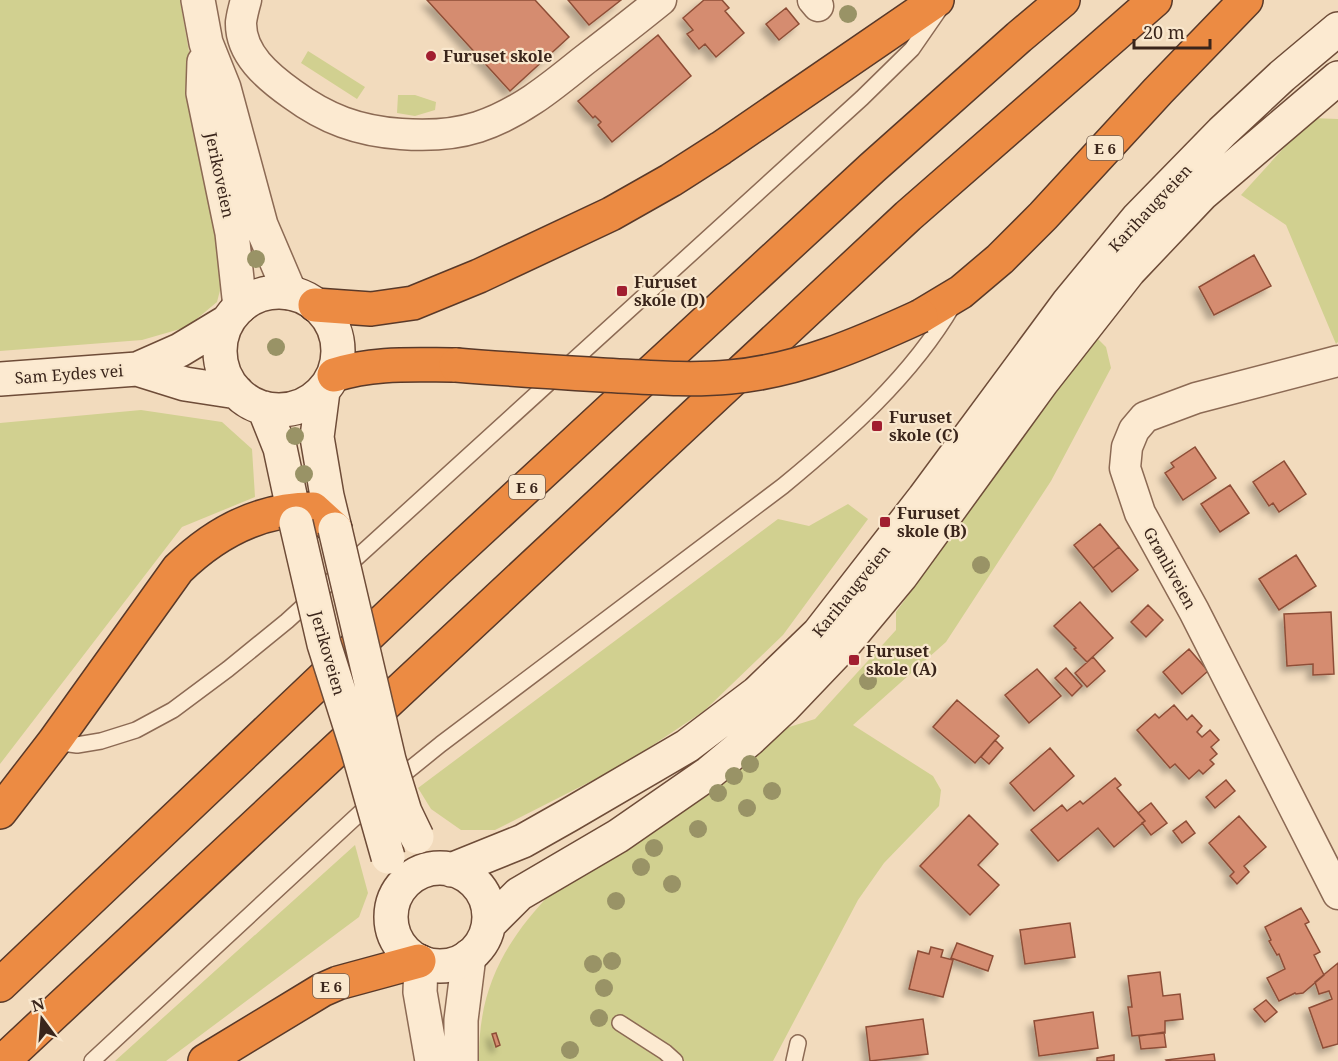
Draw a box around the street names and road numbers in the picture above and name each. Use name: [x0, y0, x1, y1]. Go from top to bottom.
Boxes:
street label: Jerikoveien: [200, 129, 240, 220]
road number: E 6: [1087, 136, 1123, 160]
street label: Karihaugveien: [1104, 159, 1196, 257]
street label: Sam Eydes vei: [14, 359, 124, 389]
road number: E 6: [509, 475, 545, 499]
street label: Grønliveien: [1138, 523, 1202, 613]
street label: Karihaugveien: [807, 540, 895, 642]
street label: Jerikoveien: [305, 607, 351, 698]
road number: E 6: [313, 974, 349, 998]

